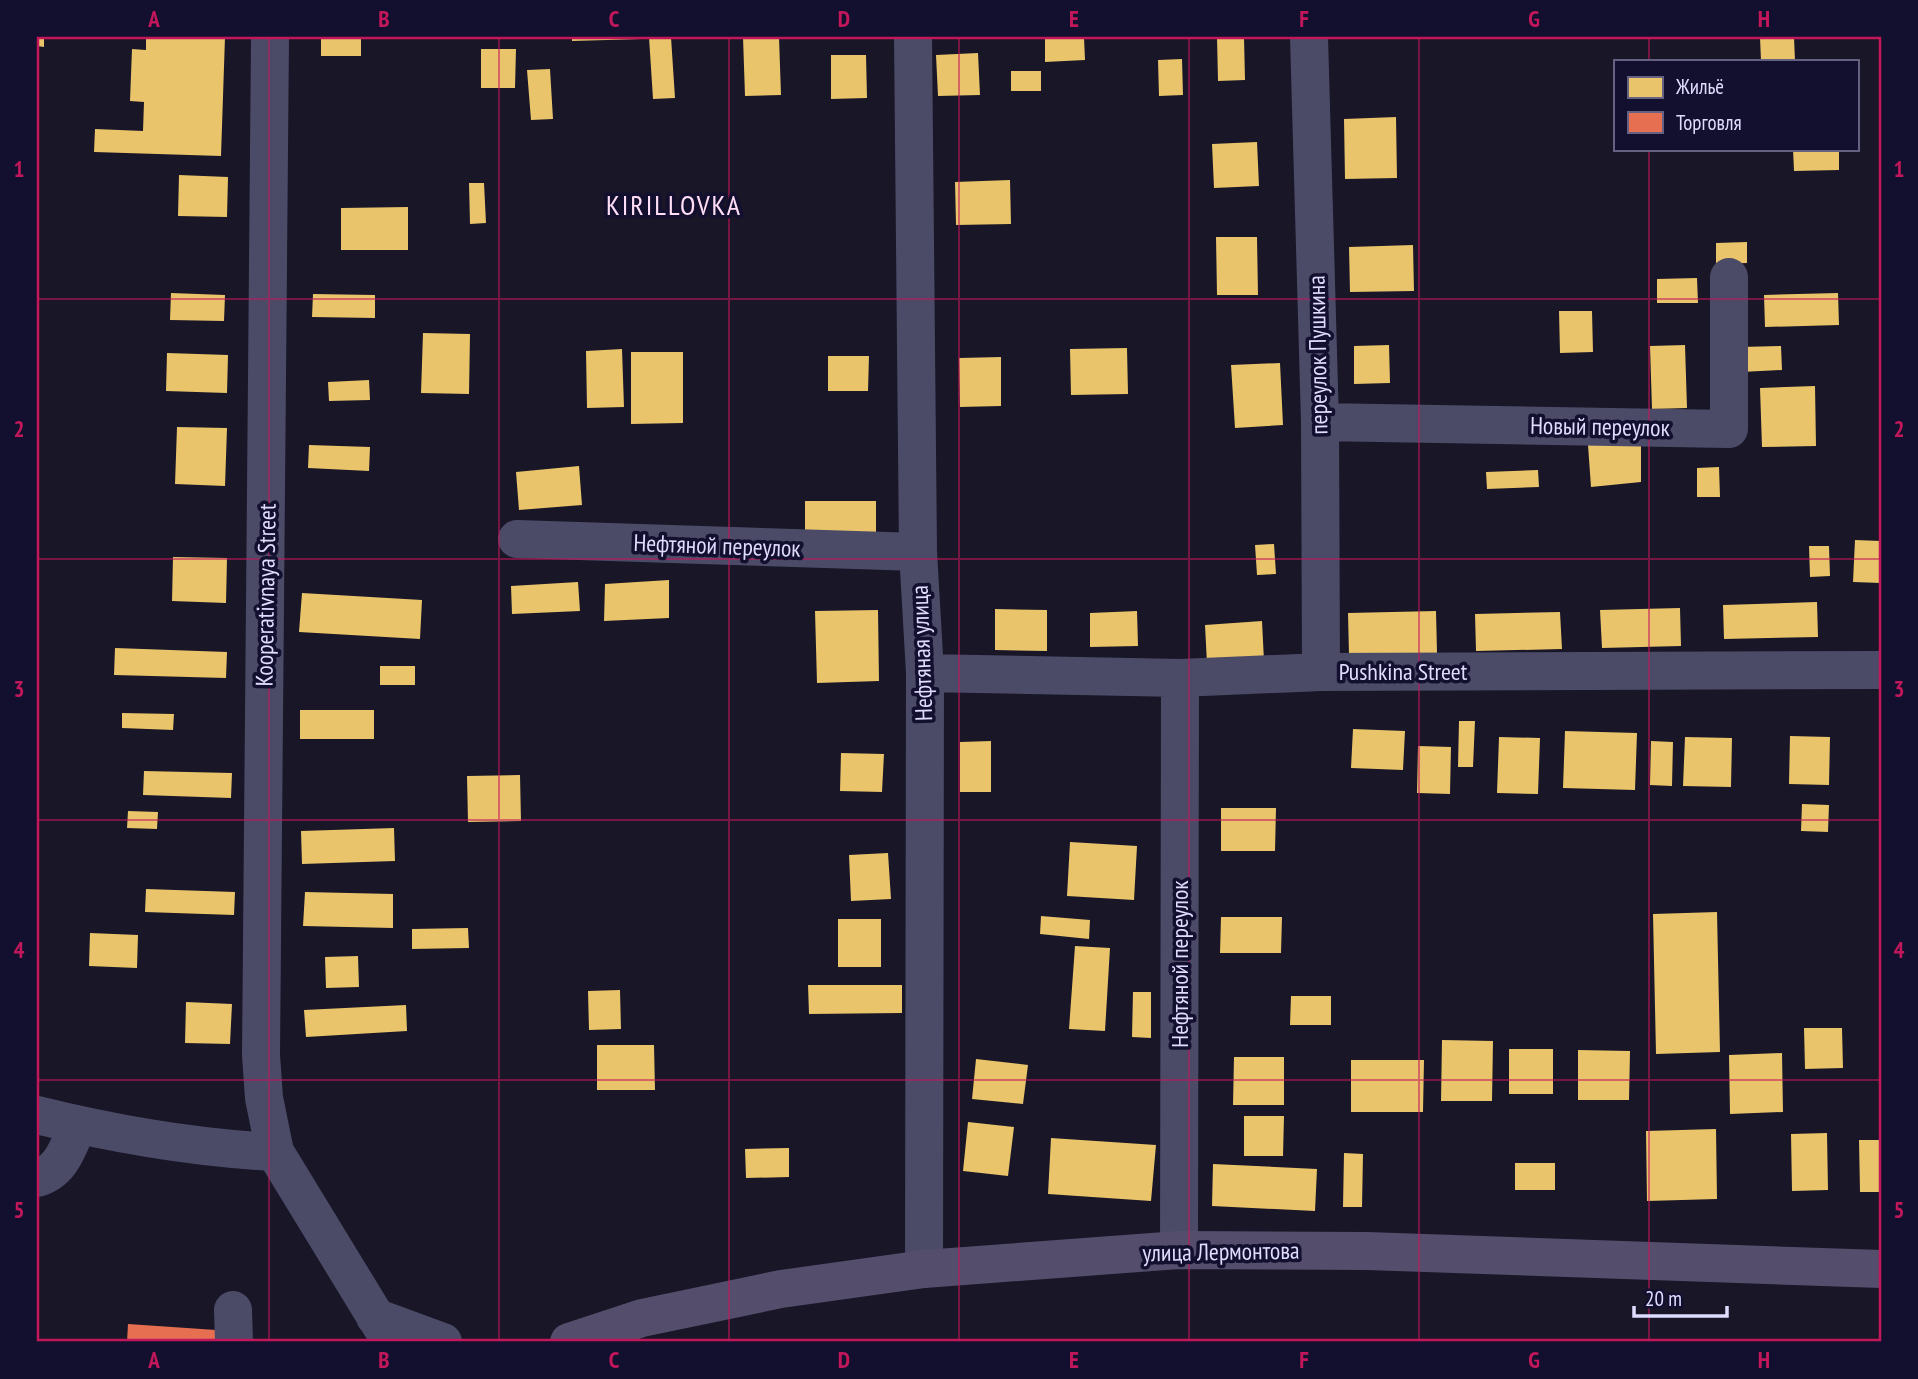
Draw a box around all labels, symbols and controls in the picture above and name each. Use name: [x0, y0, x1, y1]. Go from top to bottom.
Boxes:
text: A: [147, 4, 160, 33]
text: B: [378, 4, 390, 33]
text: C: [609, 4, 620, 33]
text: D: [838, 4, 850, 33]
text: E: [1069, 4, 1079, 33]
text: F: [1299, 4, 1309, 33]
text: G: [1528, 4, 1540, 33]
text: H: [1758, 4, 1770, 33]
legend: [1614, 60, 1858, 150]
text: Жильё: [1675, 73, 1724, 100]
text: Торговля: [1676, 109, 1742, 136]
text: 1: [14, 154, 25, 183]
text: 1: [1894, 154, 1905, 183]
district label: KIRILLOVKA: [606, 186, 742, 223]
street label: переулок Пушкина: [1301, 275, 1334, 435]
street label: Новый переулок: [1530, 410, 1671, 443]
text: 2: [14, 414, 25, 443]
text: 2: [1894, 414, 1905, 443]
street label: Kooperativnaya Street: [248, 503, 283, 687]
street label: Нефтяной переулок: [633, 527, 802, 564]
street label: Нефтяная улица: [904, 585, 939, 722]
street label: Pushkina Street: [1339, 656, 1468, 687]
text: 3: [14, 674, 25, 703]
text: 3: [1894, 674, 1905, 703]
street label: Нефтяной переулок: [1164, 880, 1195, 1048]
text: 4: [14, 935, 25, 964]
text: 4: [1894, 935, 1905, 964]
text: 5: [14, 1195, 25, 1224]
text: 5: [1894, 1195, 1905, 1224]
street label: улица Лермонтова: [1142, 1235, 1300, 1268]
scale bar: [1634, 1274, 1727, 1318]
text: 20 m: [1645, 1285, 1682, 1312]
text: A: [147, 1345, 160, 1374]
text: B: [378, 1345, 390, 1374]
text: C: [609, 1345, 620, 1374]
text: D: [838, 1345, 850, 1374]
text: E: [1069, 1345, 1079, 1374]
text: F: [1299, 1345, 1309, 1374]
text: G: [1528, 1345, 1540, 1374]
text: H: [1758, 1345, 1770, 1374]

